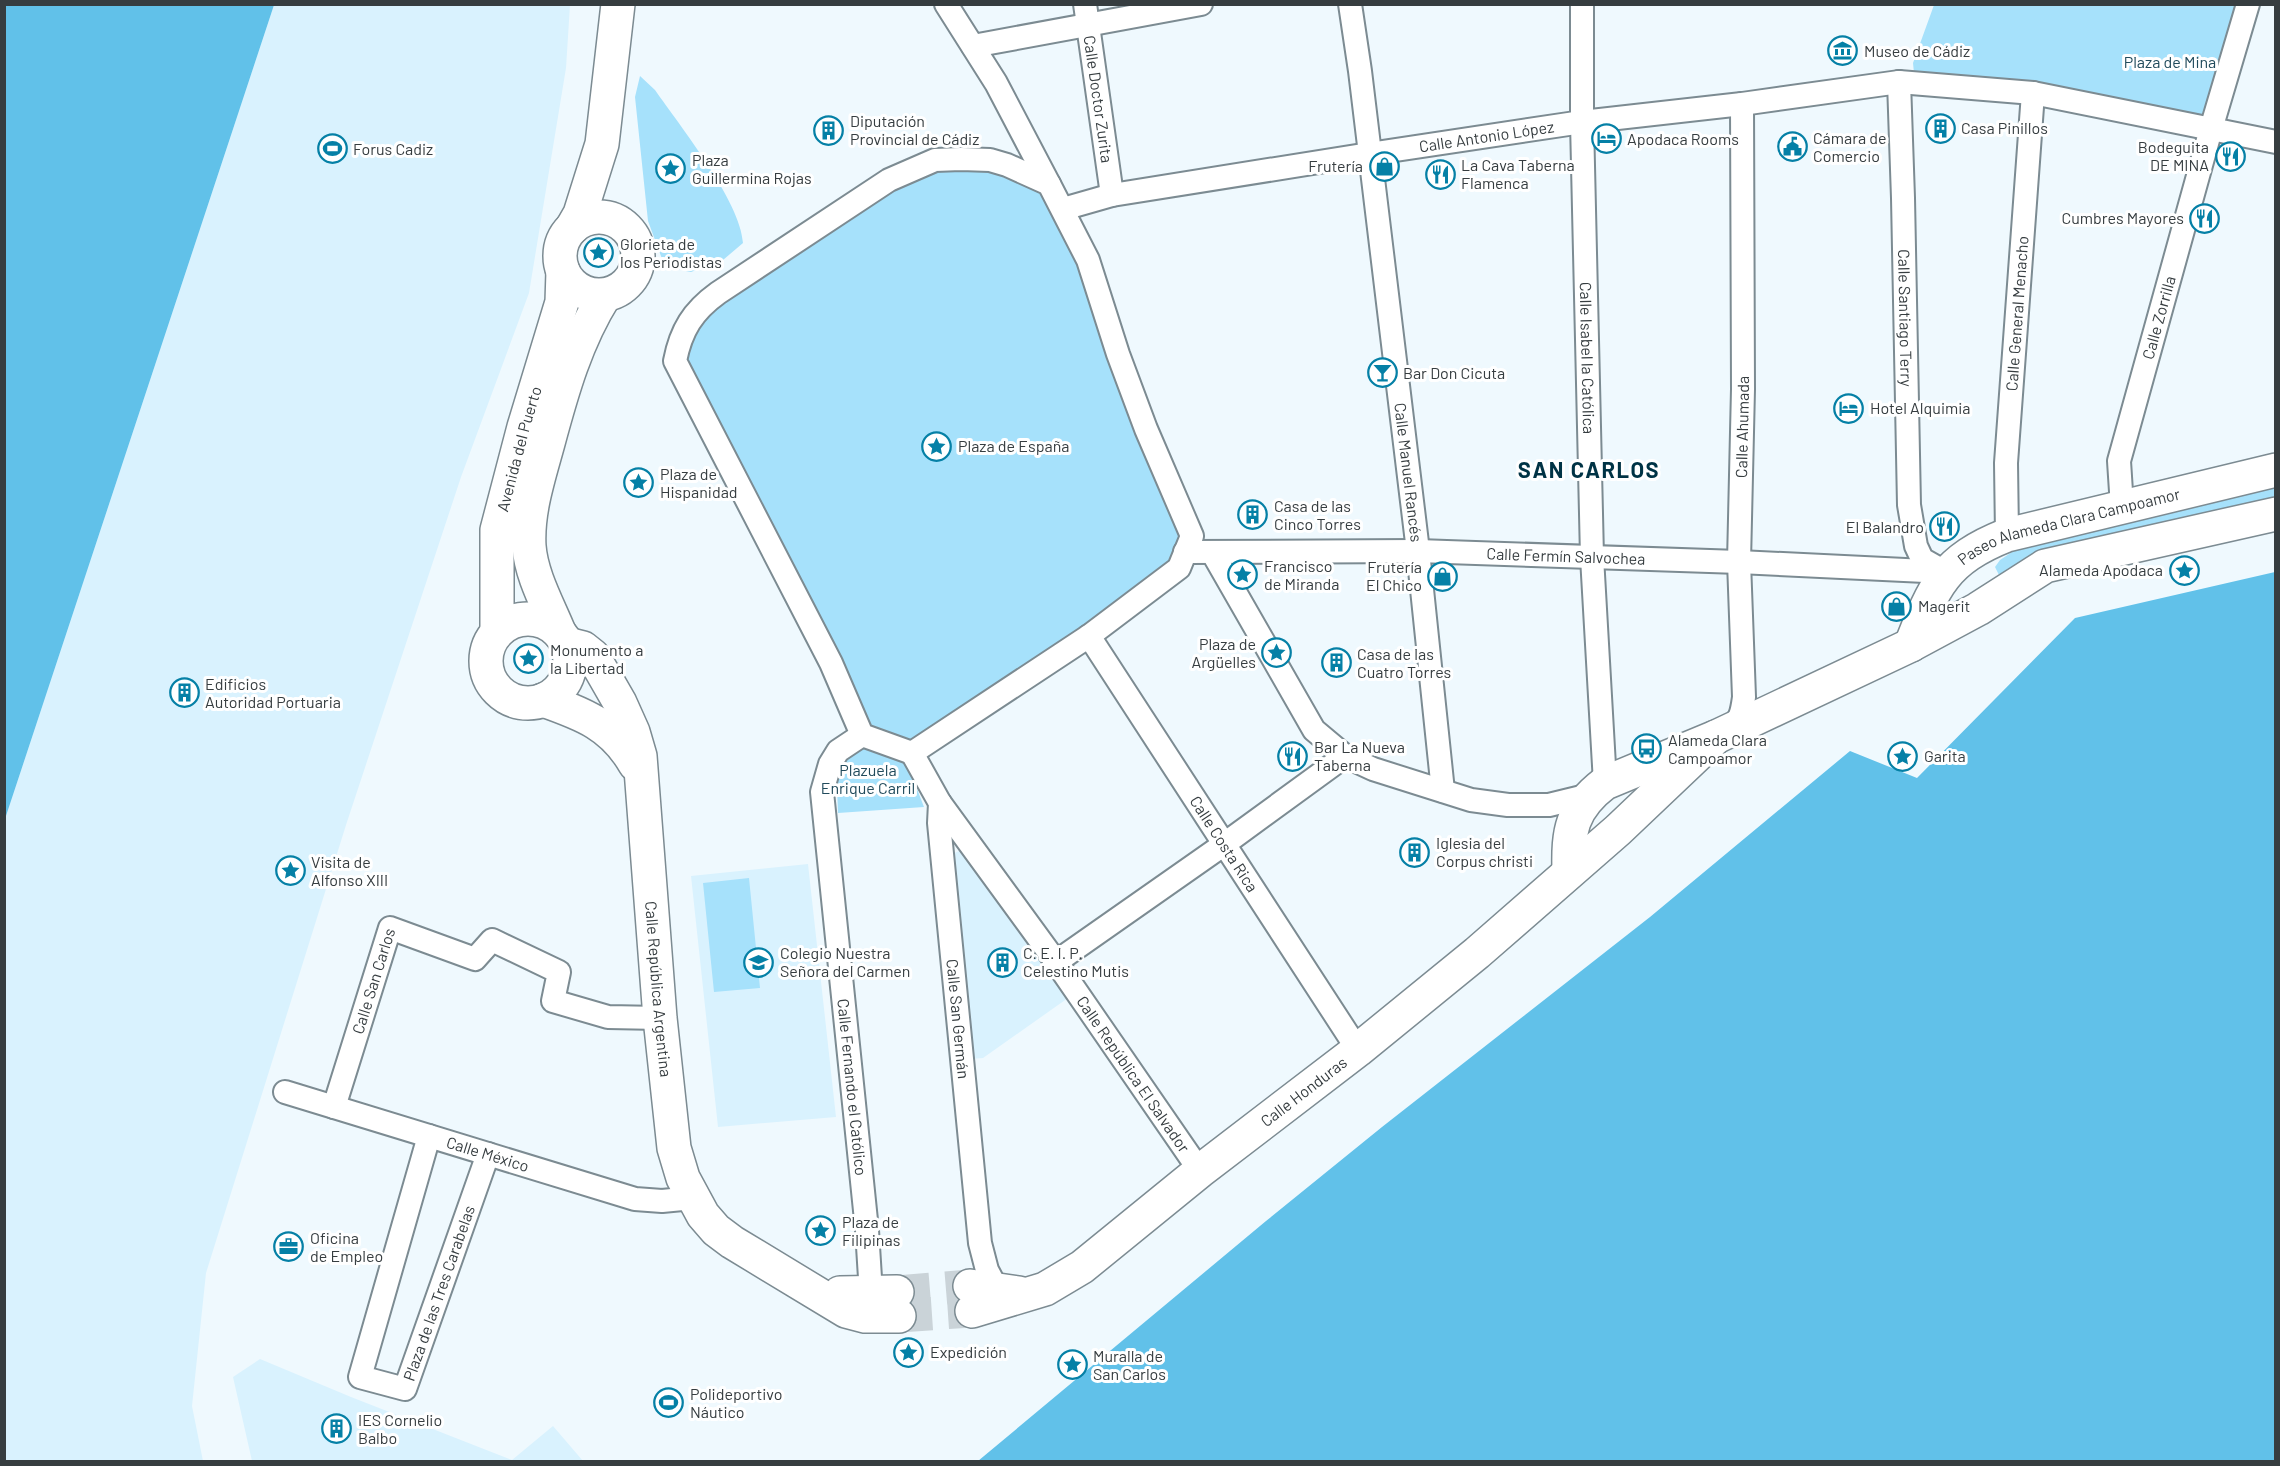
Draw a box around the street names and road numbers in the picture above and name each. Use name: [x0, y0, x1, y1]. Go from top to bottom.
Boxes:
street label: Calle Doctor Zurita: [1081, 34, 1117, 164]
street label: Calle Antonio López: [1418, 116, 1555, 155]
street label: Calle General Menacho: [2001, 235, 2032, 392]
street label: Calle Santiago Terry: [1895, 249, 1917, 388]
street label: Calle Zorrilla: [2138, 274, 2179, 361]
street label: Calle Isabel la Católica: [1577, 282, 1599, 434]
street label: Calle Ahumada: [1731, 376, 1752, 478]
street label: Avenida del Puerto: [492, 384, 545, 513]
street label: Calle Manuel Rancés: [1391, 402, 1427, 543]
street label: Paseo Alameda Clara Campoamor: [1953, 483, 2182, 568]
street label: Calle Fermín Salvochea: [1486, 543, 1646, 568]
street label: Calle Costa Rica: [1186, 792, 1263, 895]
street label: Calle República Argentina: [642, 900, 676, 1078]
street label: Calle San Carlos: [347, 926, 398, 1036]
street label: Calle San Germán: [943, 958, 974, 1080]
street label: Calle República El Salvador: [1073, 992, 1194, 1156]
street label: Calle Fernando el Católico: [834, 998, 871, 1177]
street label: Calle Honduras: [1256, 1052, 1350, 1130]
street label: Calle México: [444, 1132, 532, 1175]
street label: Plaza de las Tres Carabelas: [399, 1203, 478, 1383]

